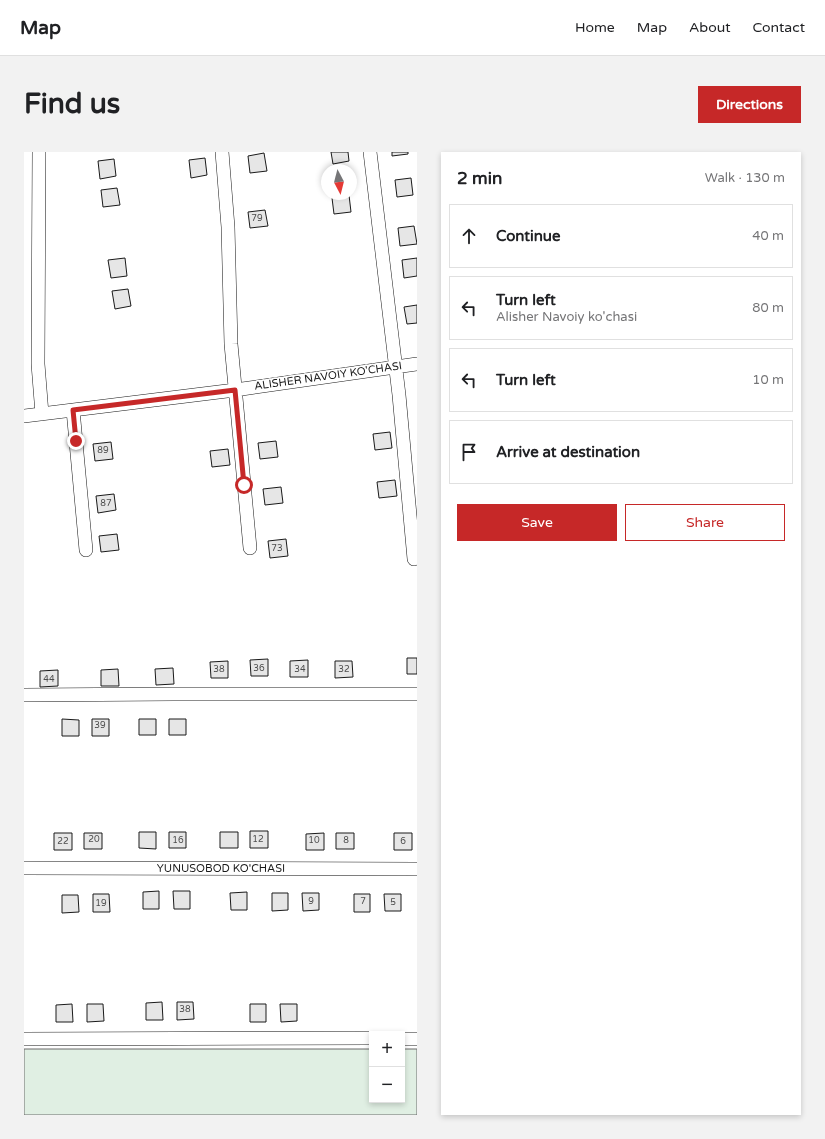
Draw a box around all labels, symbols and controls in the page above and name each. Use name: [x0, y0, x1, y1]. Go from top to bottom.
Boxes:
text: Map: [20, 17, 61, 39]
text: Home: [575, 19, 615, 36]
text: Map: [637, 19, 667, 36]
text: About: [689, 19, 731, 36]
text: Contact: [753, 19, 805, 36]
button: Directions: [698, 86, 801, 123]
text: Find us: [24, 87, 120, 121]
north arrow: [321, 164, 357, 200]
text: 2 min: [457, 168, 502, 189]
text: Walk · 130 m: [705, 170, 785, 186]
house number: 79: [251, 213, 263, 224]
icon: ahead: [458, 225, 480, 247]
text: Continue: [496, 227, 560, 245]
text: 40 m: [752, 228, 784, 244]
text: Turn left: [496, 291, 556, 309]
icon: left: [458, 297, 480, 319]
text: 80 m: [752, 300, 784, 316]
text: Alisher Navoiy ko'chasi: [496, 309, 637, 325]
street label: ALISHER NAVOIY KO'CHASI: [253, 359, 403, 393]
icon: left: [458, 369, 480, 391]
text: Turn left: [496, 371, 556, 389]
text: 10 m: [752, 372, 784, 388]
route end: [67, 432, 85, 450]
icon: arrive: [458, 441, 480, 463]
text: Arrive at destination: [496, 443, 640, 461]
house number: 89: [97, 445, 109, 456]
route start: [235, 476, 253, 494]
house number: 87: [100, 498, 112, 509]
button: Save: [457, 504, 617, 541]
button: Share: [625, 504, 785, 541]
house number: 73: [271, 543, 283, 554]
house number: 36: [253, 663, 265, 674]
house number: 38: [213, 664, 225, 675]
house number: 34: [294, 664, 306, 675]
house number: 32: [338, 664, 350, 675]
house number: 44: [43, 674, 55, 685]
house number: 39: [94, 720, 106, 731]
house number: 20: [88, 834, 100, 845]
house number: 12: [252, 834, 264, 845]
house number: 16: [172, 835, 184, 846]
house number: 10: [308, 835, 320, 846]
house number: 8: [343, 835, 349, 846]
house number: 22: [57, 836, 69, 847]
house number: 6: [400, 836, 406, 847]
street label: YUNUSOBOD KO'CHASI: [157, 862, 285, 875]
house number: 9: [308, 896, 314, 907]
house number: 7: [360, 896, 366, 907]
house number: 5: [390, 897, 396, 908]
house number: 19: [95, 898, 107, 909]
house number: 38: [179, 1004, 191, 1015]
map controls: [369, 1031, 405, 1103]
button: +: [369, 1031, 405, 1067]
button: −: [369, 1067, 405, 1103]

